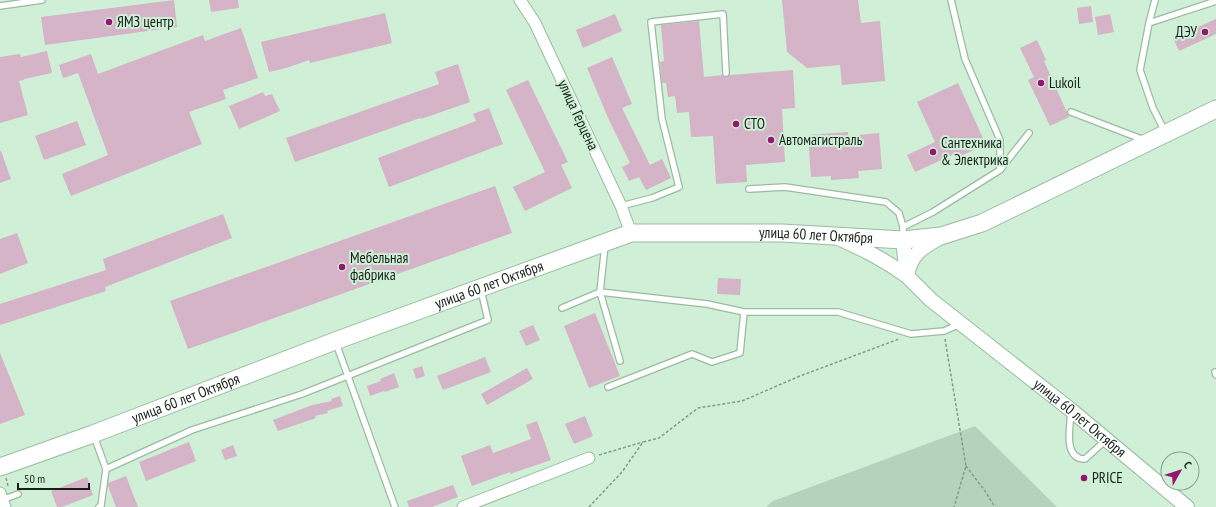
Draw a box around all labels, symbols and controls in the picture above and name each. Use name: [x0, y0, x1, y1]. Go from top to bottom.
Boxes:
place label: ЯМЗ центр: [117, 12, 174, 31]
marker: ЯМЗ центр: [104, 17, 114, 27]
place label: ДЭУ: [1176, 22, 1197, 41]
marker: ДЭУ: [1200, 27, 1210, 37]
place label: Lukoil: [1049, 73, 1081, 92]
street label: улица Герцена: [554, 76, 603, 153]
marker: Lukoil: [1036, 78, 1046, 88]
place label: СТО: [744, 114, 765, 133]
marker: СТО: [731, 119, 741, 129]
place label: Автомагистраль: [779, 130, 863, 149]
place label: Сантехника & Электрика: [941, 133, 1008, 169]
marker: Автомагистраль: [766, 135, 776, 145]
marker: Сантехника & Электрика: [928, 147, 938, 157]
street label: улица 60 лет Октября: [759, 223, 874, 247]
place label: Мебельная фабрика: [350, 248, 408, 284]
street label: улица 60 лет Октября: [432, 256, 546, 313]
marker: Мебельная фабрика: [337, 262, 347, 272]
street label: улица 60 лет Октября: [129, 368, 242, 427]
street label: улица 60 лет Октября: [1030, 374, 1130, 461]
north arrow: [1160, 451, 1200, 491]
text: С: [1181, 458, 1195, 471]
scale bar: [18, 465, 89, 491]
place label: PRICE: [1092, 468, 1123, 487]
text: 50 m: [24, 471, 45, 486]
marker: PRICE: [1079, 473, 1089, 483]

